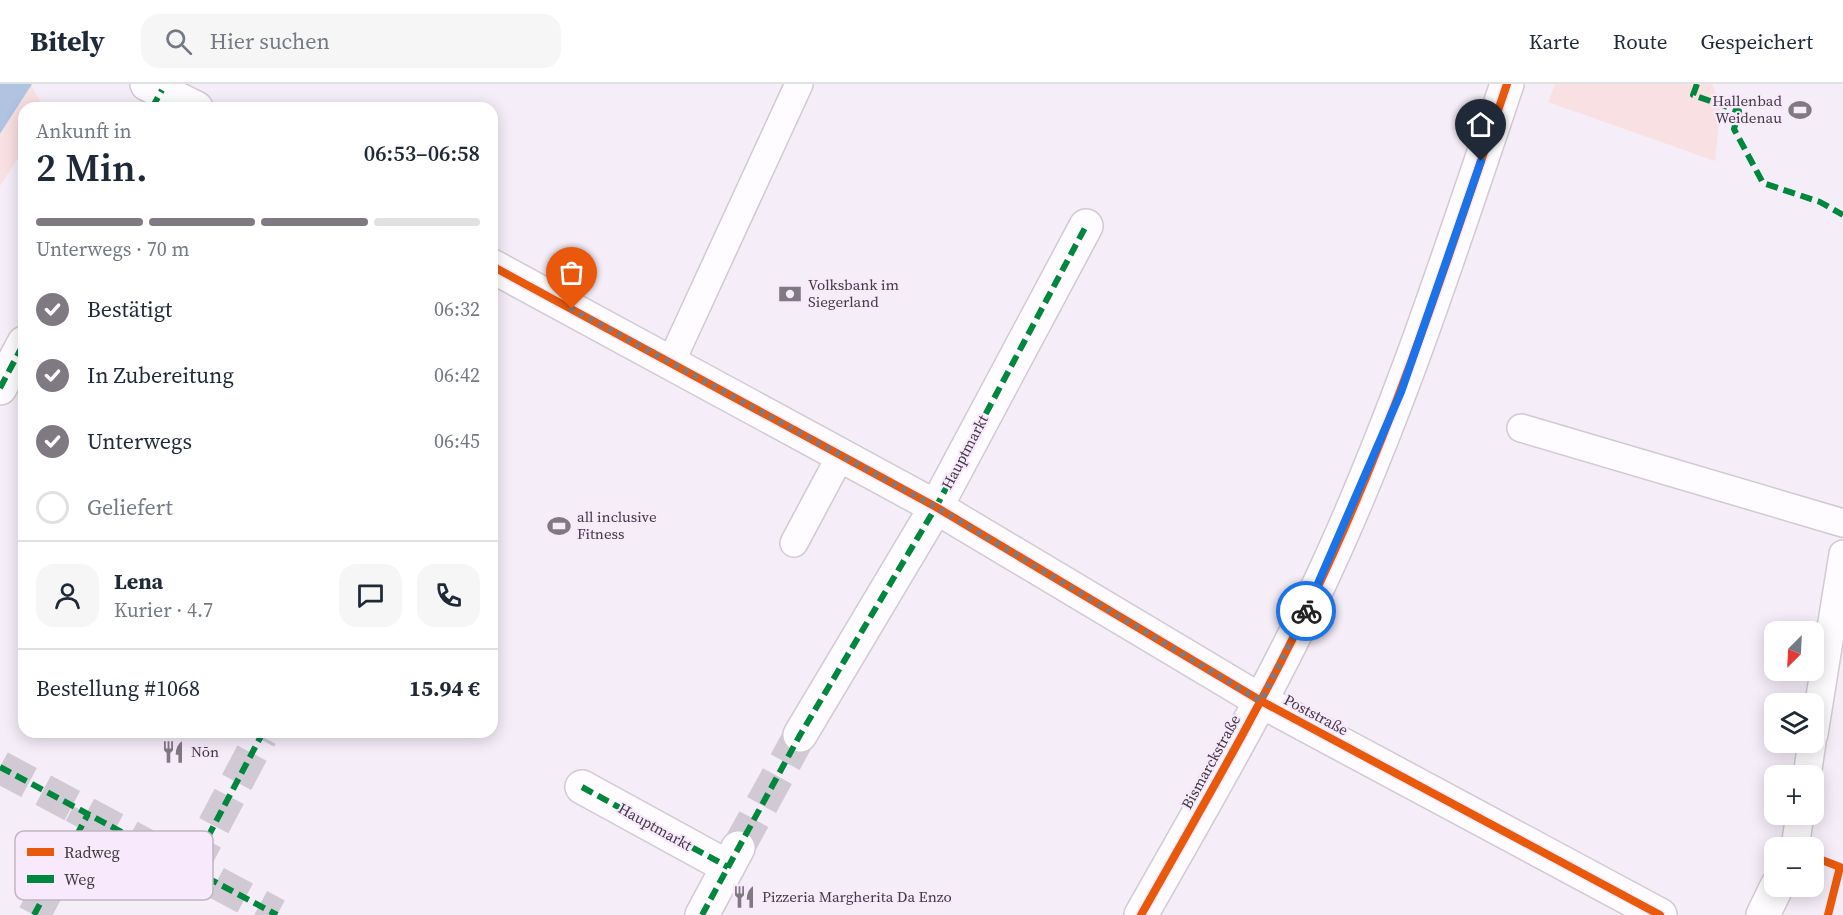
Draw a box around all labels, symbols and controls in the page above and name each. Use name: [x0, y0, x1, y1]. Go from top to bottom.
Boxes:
search box: [141, 14, 561, 68]
text: Bitely: [30, 22, 105, 60]
icon: search: [162, 25, 195, 58]
text: Hier suchen: [210, 26, 330, 56]
text: Karte: [1529, 27, 1580, 56]
text: Route: [1613, 27, 1667, 56]
text: Gespeichert: [1700, 27, 1813, 56]
place label: Hallenbad Weidenau: [1712, 90, 1782, 128]
sports icon: Hallenbad Weidenau: [1787, 97, 1813, 123]
pin: [1455, 99, 1506, 161]
icon: home: [1464, 108, 1497, 141]
text: Ankunft in: [36, 117, 132, 145]
text: 06:53–06:58: [364, 138, 480, 168]
text: 2 Min.: [36, 141, 148, 194]
text: Unterwegs · 70 m: [36, 235, 189, 263]
pin: [546, 247, 597, 309]
icon: bag: [555, 256, 588, 289]
place label: Volksbank im Siegerland: [808, 274, 899, 312]
bank icon: Volksbank im Siegerland: [777, 281, 803, 307]
icon: check: [36, 293, 69, 326]
text: Bestätigt: [87, 294, 172, 324]
text: 06:32: [434, 295, 480, 323]
icon: check: [36, 359, 69, 392]
text: In Zubereitung: [87, 360, 234, 390]
text: 06:42: [434, 361, 480, 389]
street label: Hauptmarkt: [936, 411, 993, 493]
icon: check: [36, 425, 69, 458]
text: Unterwegs: [87, 426, 192, 456]
text: 06:45: [434, 427, 480, 455]
text: Geliefert: [87, 492, 173, 522]
place label: all inclusive Fitness: [577, 506, 657, 544]
sports icon: all inclusive Fitness: [546, 513, 572, 539]
button: person: [36, 564, 99, 627]
button: chat: [339, 564, 402, 627]
button: phone: [417, 564, 480, 627]
text: Lena: [114, 566, 163, 596]
courier: [1276, 581, 1336, 641]
icon: bike: [1290, 595, 1323, 628]
text: Kurier · 4.7: [114, 596, 213, 624]
north arrow: [1764, 621, 1824, 681]
map controls: [1764, 621, 1824, 897]
text: Bestellung #1068: [36, 673, 200, 703]
text: 15.94 €: [409, 673, 480, 703]
street label: Poststraße: [1280, 689, 1352, 740]
button: layers: [1764, 693, 1824, 753]
street label: Bismarckstraße: [1176, 711, 1245, 813]
restaurant icon: Nōn: [160, 739, 186, 765]
place label: Nōn: [191, 741, 219, 762]
button: +: [1764, 765, 1824, 825]
street label: Hauptmarkt: [614, 798, 696, 856]
legend: [15, 831, 213, 900]
button: −: [1764, 837, 1824, 897]
text: Radweg: [64, 841, 120, 863]
text: Weg: [64, 868, 95, 890]
restaurant icon: Pizzeria Margherita Da Enzo: [731, 884, 757, 910]
place label: Pizzeria Margherita Da Enzo: [762, 886, 952, 907]

